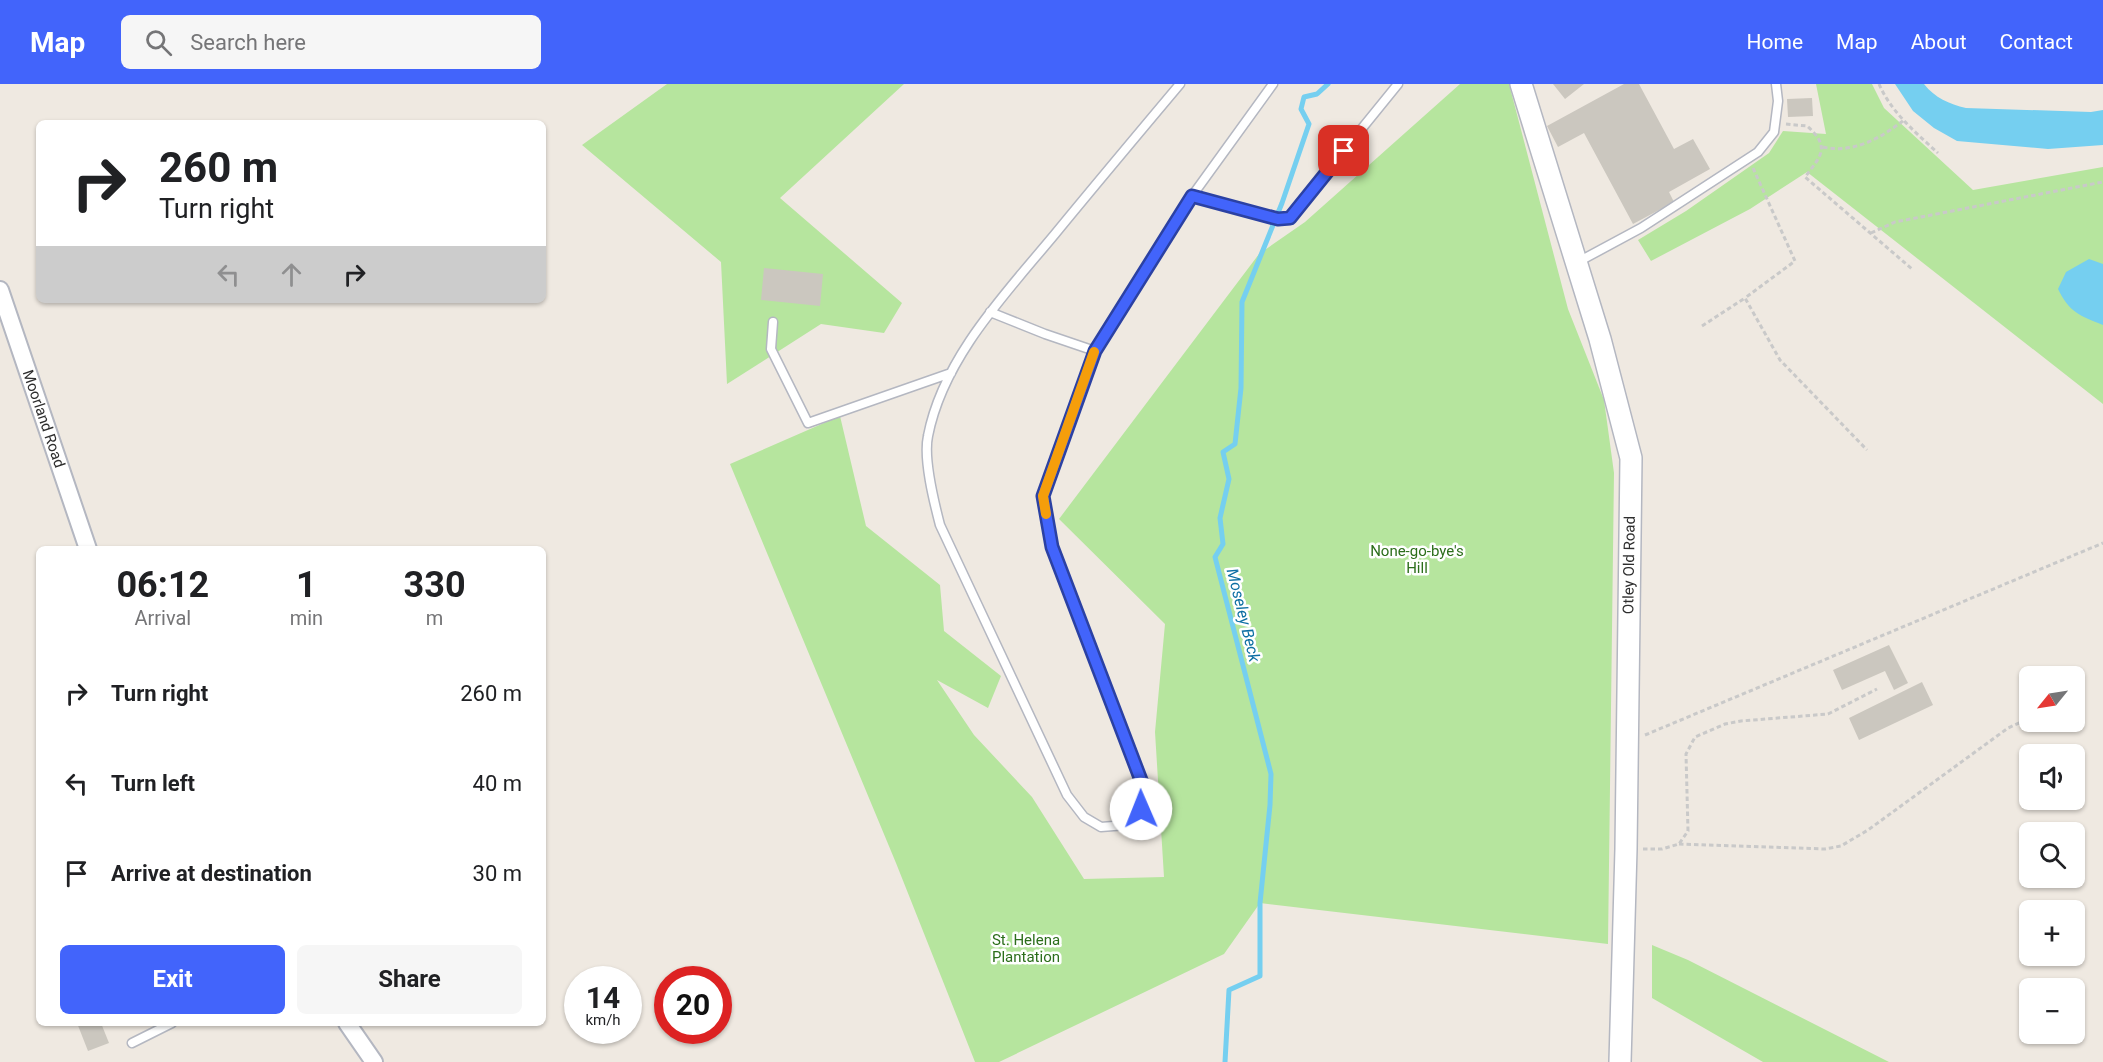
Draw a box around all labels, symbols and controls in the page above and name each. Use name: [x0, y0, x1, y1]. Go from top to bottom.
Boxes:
search box: [121, 15, 541, 69]
text: Map: [30, 26, 85, 59]
icon: search: [142, 26, 175, 59]
text: Search here: [190, 30, 306, 55]
text: Home: [1747, 30, 1803, 54]
text: Map: [1836, 30, 1878, 54]
text: About: [1911, 30, 1967, 54]
text: Contact: [2000, 30, 2073, 54]
pin: [1318, 125, 1369, 176]
icon: arrive: [1327, 134, 1360, 167]
text: 260 m: [159, 143, 278, 192]
icon: right: [60, 144, 138, 222]
text: Turn right: [159, 193, 274, 225]
icon: left: [212, 258, 245, 291]
icon: ahead: [275, 258, 308, 291]
icon: right: [338, 258, 371, 291]
street label: Moorland Road: [19, 368, 69, 470]
street label: Otley Old Road: [1619, 516, 1639, 614]
park label: None-go-bye's Hill: [1370, 542, 1464, 577]
text: 06:12: [116, 564, 209, 606]
text: 1: [296, 564, 317, 606]
text: 330: [404, 564, 466, 606]
water label: Moseley Beck: [1223, 566, 1265, 665]
text: Arrival: [134, 606, 191, 630]
text: min: [290, 606, 323, 630]
text: m: [426, 606, 443, 630]
north arrow: [2019, 666, 2085, 732]
map controls: [2019, 666, 2085, 1044]
icon: right: [60, 677, 93, 710]
text: Turn right: [111, 681, 208, 706]
text: 260 m: [460, 681, 522, 706]
button: sound: [2019, 744, 2085, 810]
icon: left: [60, 767, 93, 800]
text: Turn left: [111, 771, 195, 796]
text: 40 m: [473, 771, 522, 796]
position arrow: [1109, 777, 1173, 841]
button: search: [2019, 822, 2085, 888]
icon: arrive: [60, 857, 93, 890]
text: Arrive at destination: [111, 861, 312, 886]
text: 30 m: [473, 861, 522, 886]
button: +: [2019, 900, 2085, 966]
park label: St. Helena Plantation: [992, 931, 1060, 966]
button: Exit: [60, 945, 285, 1014]
button: Share: [297, 945, 522, 1014]
speed limit sign: 20: [654, 966, 732, 1044]
button: −: [2019, 978, 2085, 1044]
text: 14: [586, 980, 620, 1015]
text: km/h: [585, 1011, 621, 1029]

